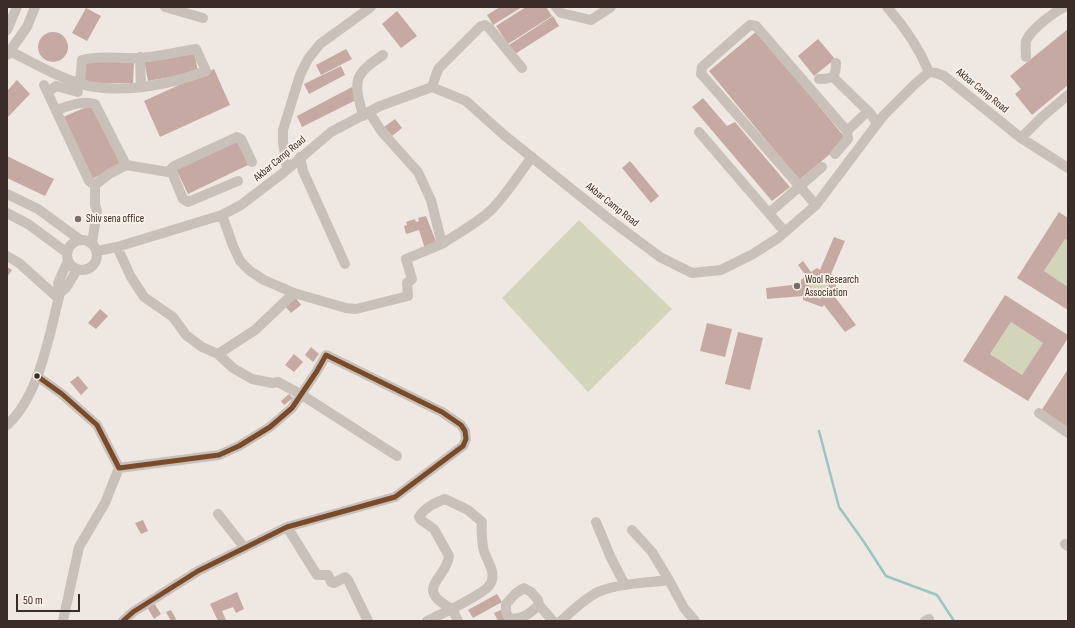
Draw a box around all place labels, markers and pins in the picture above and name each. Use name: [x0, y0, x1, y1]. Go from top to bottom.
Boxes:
place label: Shiv sena office: [86, 212, 144, 226]
marker: Shiv sena office: [73, 214, 83, 224]
place label: Wool Research Association: [805, 273, 859, 299]
marker: Wool Research Association: [792, 281, 802, 291]
unlabelled marker: [32, 371, 42, 381]

